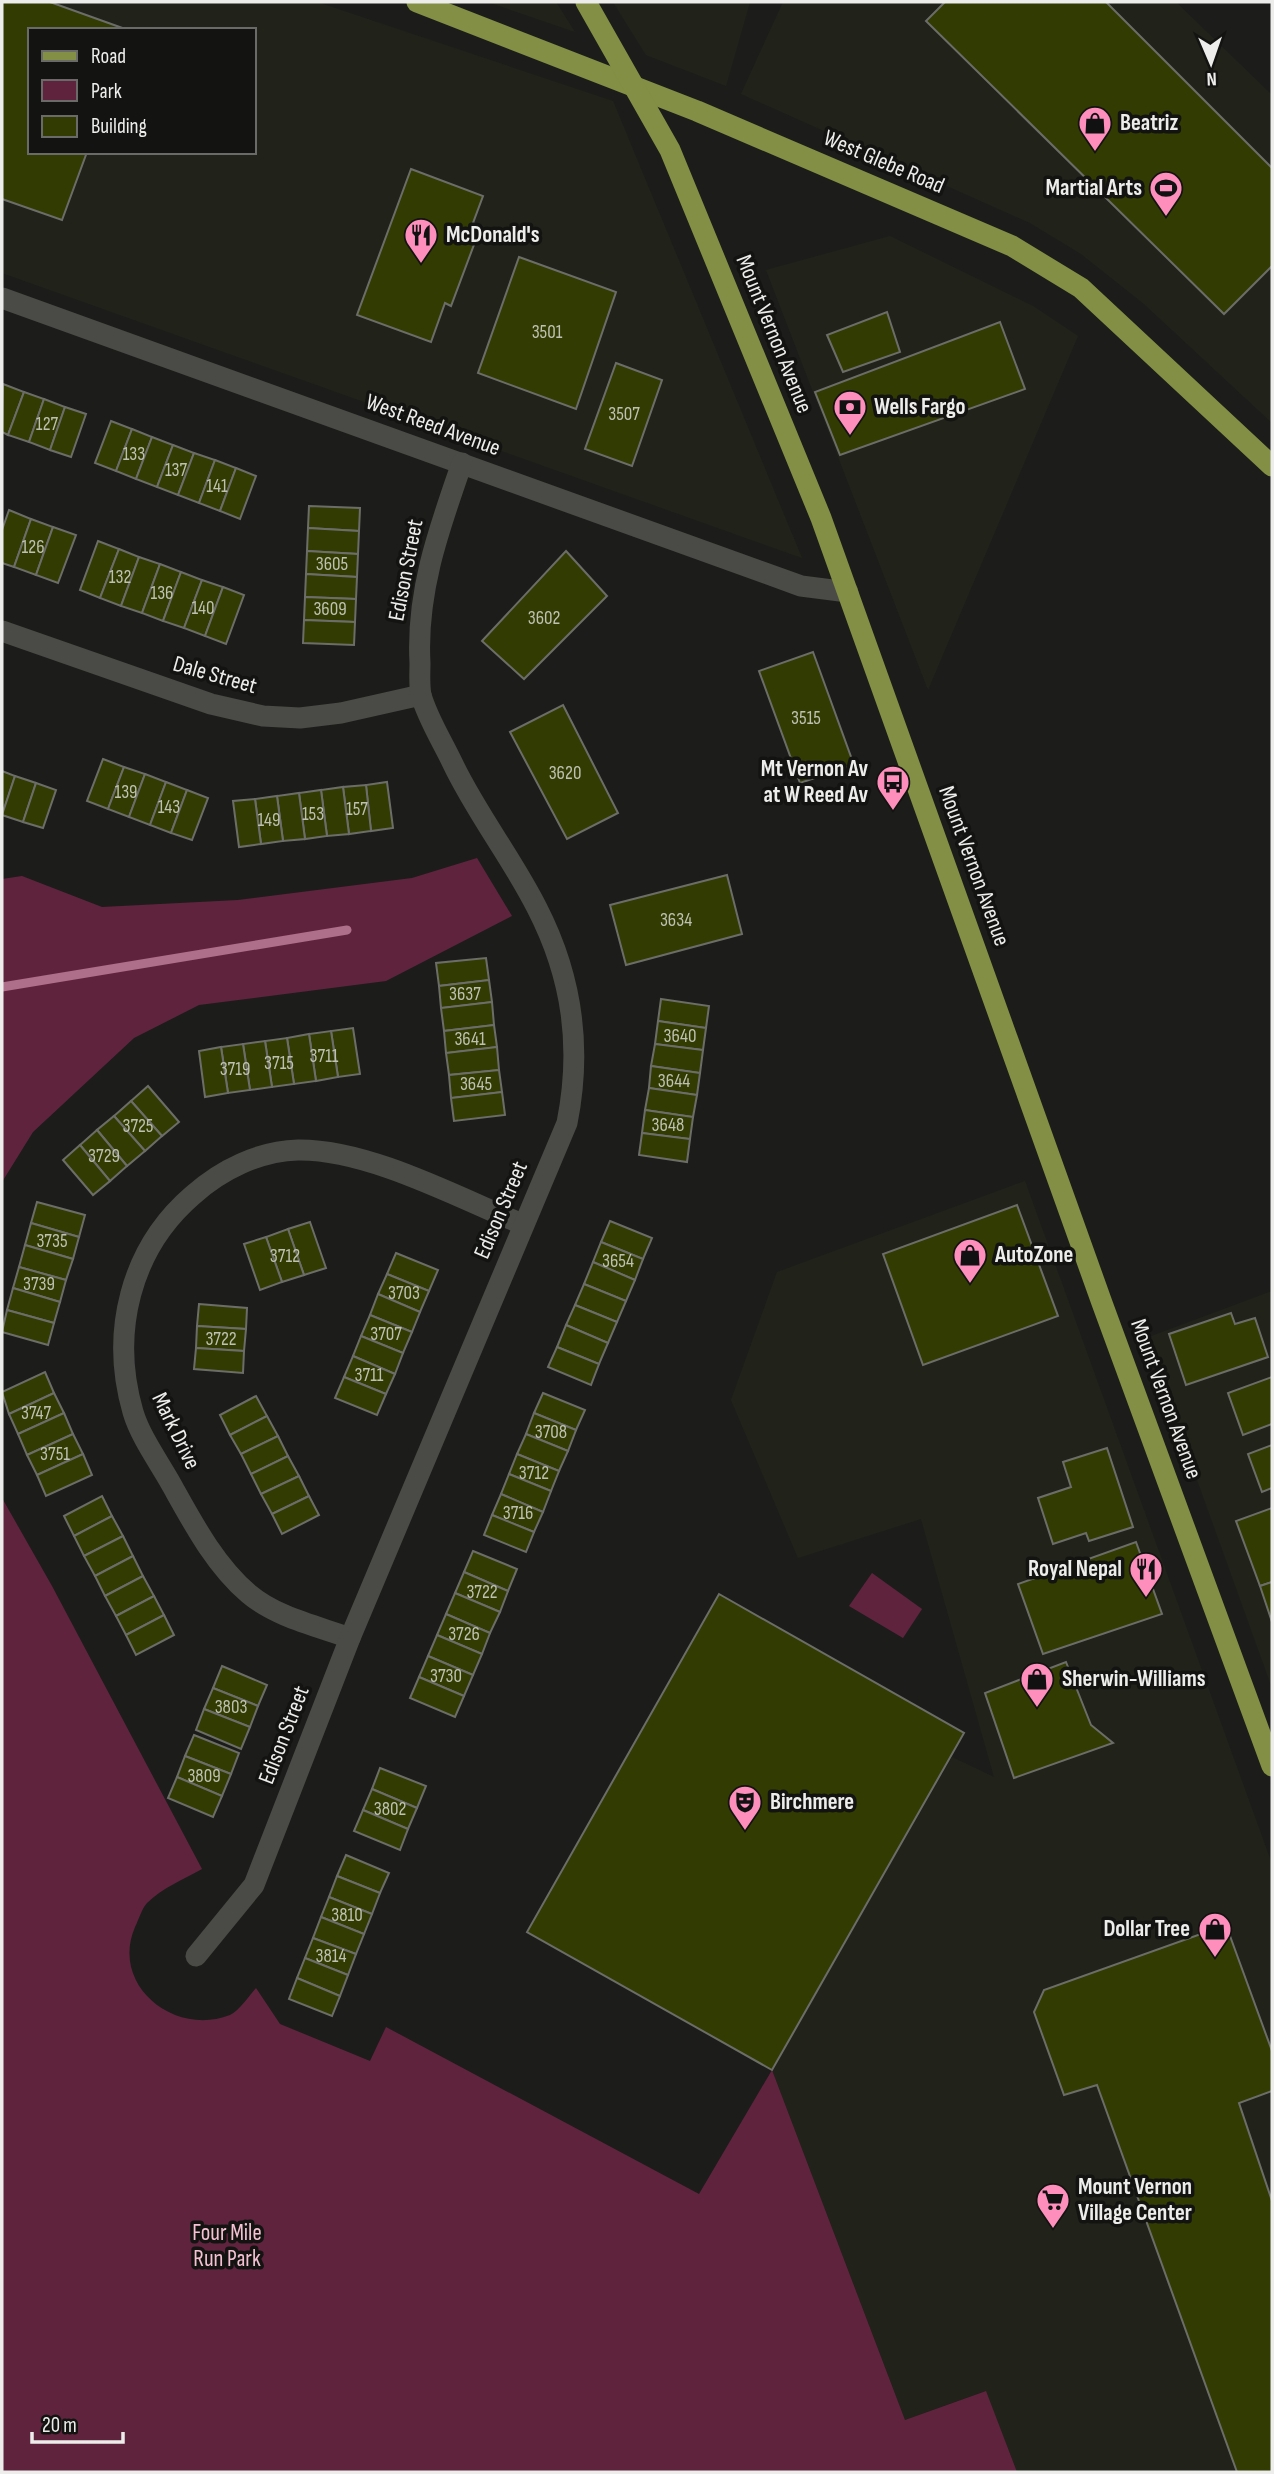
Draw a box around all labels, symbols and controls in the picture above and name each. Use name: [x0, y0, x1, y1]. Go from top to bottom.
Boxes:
legend: [28, 28, 256, 154]
north arrow: [1176, 28, 1246, 98]
text: Road: [91, 44, 126, 69]
text: N: [1206, 67, 1217, 90]
text: Park: [91, 79, 122, 104]
shop icon: Beatriz: [1076, 104, 1114, 153]
place label: Beatriz: [1120, 109, 1179, 137]
text: Building: [91, 114, 147, 139]
street label: West Glebe Road: [819, 124, 949, 200]
sports icon: Martial Arts: [1147, 169, 1185, 218]
place label: Martial Arts: [1046, 174, 1142, 202]
restaurant icon: McDonald's: [402, 216, 440, 265]
place label: McDonald's: [446, 221, 540, 249]
street label: Mount Vernon Avenue: [730, 251, 818, 417]
house number: 3501: [532, 321, 563, 344]
street label: West Reed Avenue: [362, 388, 504, 462]
bank icon: Wells Fargo: [831, 388, 869, 437]
place label: Wells Fargo: [874, 393, 966, 421]
house number: 3507: [608, 403, 640, 426]
house number: 127: [36, 413, 59, 436]
house number: 133: [123, 443, 145, 466]
house number: 137: [165, 459, 188, 482]
house number: 141: [206, 475, 228, 498]
street label: Edison Street: [382, 517, 430, 623]
house number: 126: [21, 536, 45, 559]
house number: 3605: [316, 553, 348, 576]
house number: 132: [109, 566, 131, 589]
house number: 136: [151, 582, 173, 605]
house number: 140: [191, 597, 215, 620]
house number: 3609: [313, 598, 347, 621]
house number: 3602: [528, 607, 560, 630]
street label: Dale Street: [170, 650, 260, 700]
house number: 3515: [791, 707, 821, 730]
place label: Mt Vernon Av at W Reed Av: [761, 755, 868, 809]
house number: 3620: [549, 762, 581, 785]
bus stop icon: Mt Vernon Av at W Reed Av: [874, 763, 912, 812]
house number: 139: [114, 781, 138, 804]
street label: Mount Vernon Avenue: [932, 782, 1016, 950]
house number: 143: [158, 796, 180, 819]
house number: 157: [346, 798, 368, 821]
house number: 153: [302, 803, 324, 826]
house number: 149: [257, 809, 281, 832]
house number: 3634: [660, 909, 692, 932]
house number: 3637: [449, 983, 481, 1006]
house number: 3640: [663, 1025, 697, 1048]
house number: 3641: [454, 1028, 486, 1051]
house number: 3711: [310, 1045, 339, 1068]
house number: 3715: [264, 1052, 294, 1075]
house number: 3719: [220, 1058, 250, 1081]
house number: 3644: [658, 1070, 690, 1093]
house number: 3645: [460, 1073, 492, 1096]
house number: 3648: [652, 1114, 684, 1137]
house number: 3725: [123, 1115, 154, 1138]
house number: 3729: [88, 1145, 120, 1168]
street label: Edison Street: [468, 1157, 534, 1263]
house number: 3735: [36, 1230, 68, 1253]
shop icon: AutoZone: [951, 1236, 989, 1285]
place label: AutoZone: [994, 1241, 1073, 1269]
house number: 3712: [270, 1245, 300, 1268]
house number: 3654: [602, 1250, 634, 1273]
house number: 3739: [23, 1273, 55, 1296]
house number: 3703: [388, 1282, 420, 1305]
street label: Mount Vernon Avenue: [1124, 1315, 1208, 1483]
house number: 3707: [370, 1323, 402, 1346]
house number: 3722: [205, 1328, 237, 1351]
house number: 3711: [355, 1364, 384, 1387]
street label: Mark Drive: [146, 1388, 206, 1474]
house number: 3747: [21, 1402, 51, 1425]
house number: 3708: [535, 1421, 567, 1444]
house number: 3751: [40, 1443, 70, 1466]
house number: 3712: [519, 1462, 549, 1485]
house number: 3716: [503, 1502, 533, 1525]
restaurant icon: Royal Nepal: [1127, 1550, 1165, 1599]
place label: Royal Nepal: [1028, 1555, 1122, 1583]
house number: 3722: [466, 1581, 498, 1604]
house number: 3726: [448, 1623, 480, 1646]
shop icon: Sherwin-Williams: [1018, 1660, 1056, 1709]
house number: 3730: [430, 1665, 462, 1688]
place label: Sherwin-Williams: [1062, 1665, 1206, 1693]
street label: Edison Street: [252, 1682, 316, 1788]
house number: 3803: [215, 1696, 247, 1719]
house number: 3809: [187, 1765, 221, 1788]
theatre icon: Birchmere: [726, 1783, 764, 1832]
place label: Birchmere: [770, 1788, 854, 1816]
house number: 3802: [374, 1798, 406, 1821]
house number: 3810: [331, 1904, 363, 1927]
shop icon: Dollar Tree: [1196, 1910, 1234, 1959]
place label: Dollar Tree: [1103, 1915, 1190, 1943]
house number: 3814: [316, 1945, 346, 1968]
place label: Mount Vernon Village Center: [1078, 2173, 1192, 2227]
supermarket icon: Mount Vernon Village Center: [1034, 2181, 1072, 2230]
park label: Four Mile Run Park: [192, 2219, 262, 2273]
scale bar: [32, 2400, 122, 2444]
text: 20 m: [42, 2413, 77, 2438]

